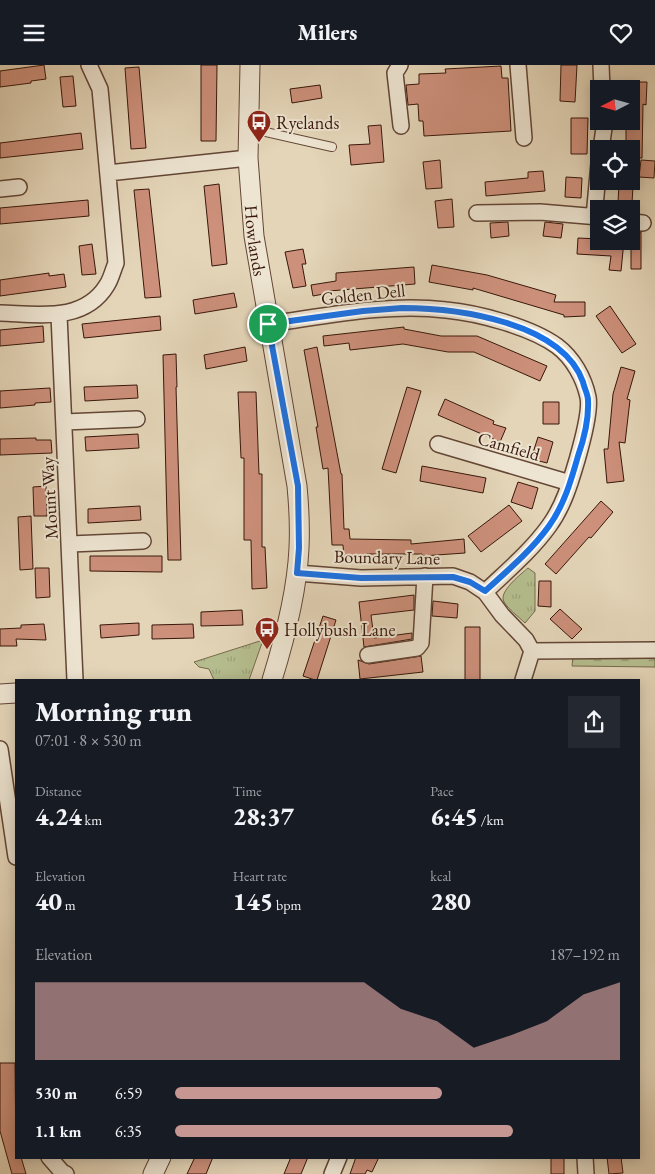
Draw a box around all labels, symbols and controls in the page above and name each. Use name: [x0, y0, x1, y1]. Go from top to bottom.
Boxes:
text: Milers: [298, 18, 357, 47]
icon: menu: [20, 19, 48, 47]
icon: heart: [607, 19, 635, 47]
north arrow: [590, 80, 640, 130]
map controls: [590, 80, 640, 250]
bus stop icon: Ryelands: [246, 109, 272, 143]
place label: Ryelands: [276, 111, 339, 134]
button: locate: [590, 140, 640, 190]
button: layers: [590, 200, 640, 250]
street label: Howlands: [240, 204, 272, 278]
street label: Golden Dell: [320, 278, 406, 310]
pin: [247, 303, 289, 345]
icon: arrive: [254, 310, 282, 338]
street label: Camfield: [475, 426, 544, 466]
street label: Mount Way: [35, 456, 63, 540]
street label: Boundary Lane: [334, 545, 440, 569]
bus stop icon: Hollybush Lane: [254, 616, 280, 650]
place label: Hollybush Lane: [284, 618, 395, 641]
text: Morning run: [35, 693, 192, 729]
button: share: [568, 696, 620, 748]
text: 07:01 · 8 × 530 m: [35, 730, 142, 751]
text: Distance: [35, 782, 82, 800]
text: Time: [233, 782, 262, 800]
text: Pace: [430, 782, 454, 800]
text: 4.24: [35, 800, 82, 832]
text: 28:37: [233, 800, 294, 832]
text: 6:45: [430, 800, 478, 832]
text: km: [82, 811, 102, 829]
text: /km: [478, 811, 504, 829]
text: Elevation: [35, 867, 85, 885]
text: Heart rate: [233, 867, 287, 885]
text: kcal: [430, 867, 451, 885]
text: 40: [35, 885, 62, 917]
text: 145: [233, 885, 273, 917]
text: 280: [430, 885, 471, 917]
text: m: [62, 896, 76, 914]
text: bpm: [273, 896, 301, 914]
text: Elevation: [35, 944, 93, 965]
text: 187–192 m: [549, 944, 620, 965]
text: 530 m: [35, 1083, 77, 1104]
text: 6:59: [115, 1083, 142, 1104]
text: 1.1 km: [35, 1121, 81, 1142]
text: 6:35: [115, 1121, 142, 1142]

